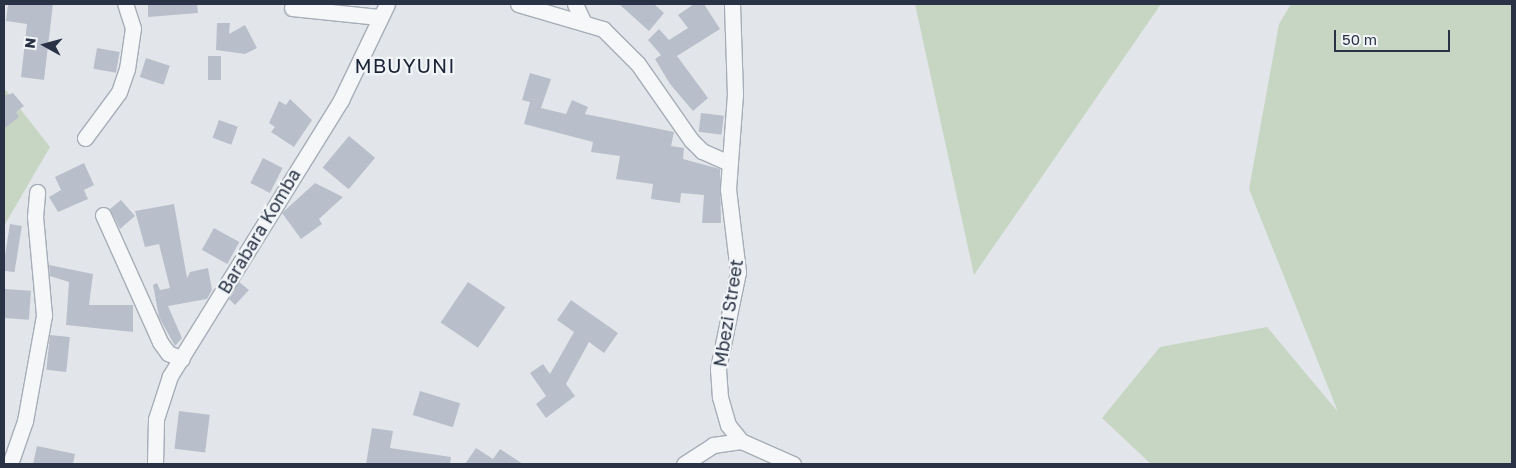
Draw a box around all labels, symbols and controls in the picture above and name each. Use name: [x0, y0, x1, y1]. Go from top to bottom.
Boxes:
north arrow: [20, 20, 70, 70]
scale bar: [1336, 20, 1452, 52]
text: 50 m: [1342, 30, 1377, 48]
text: N: [21, 37, 39, 49]
district label: MBUYUNI: [354, 53, 456, 77]
street label: Barabara Komba: [213, 165, 305, 297]
street label: Mbezi Street: [709, 258, 747, 368]

